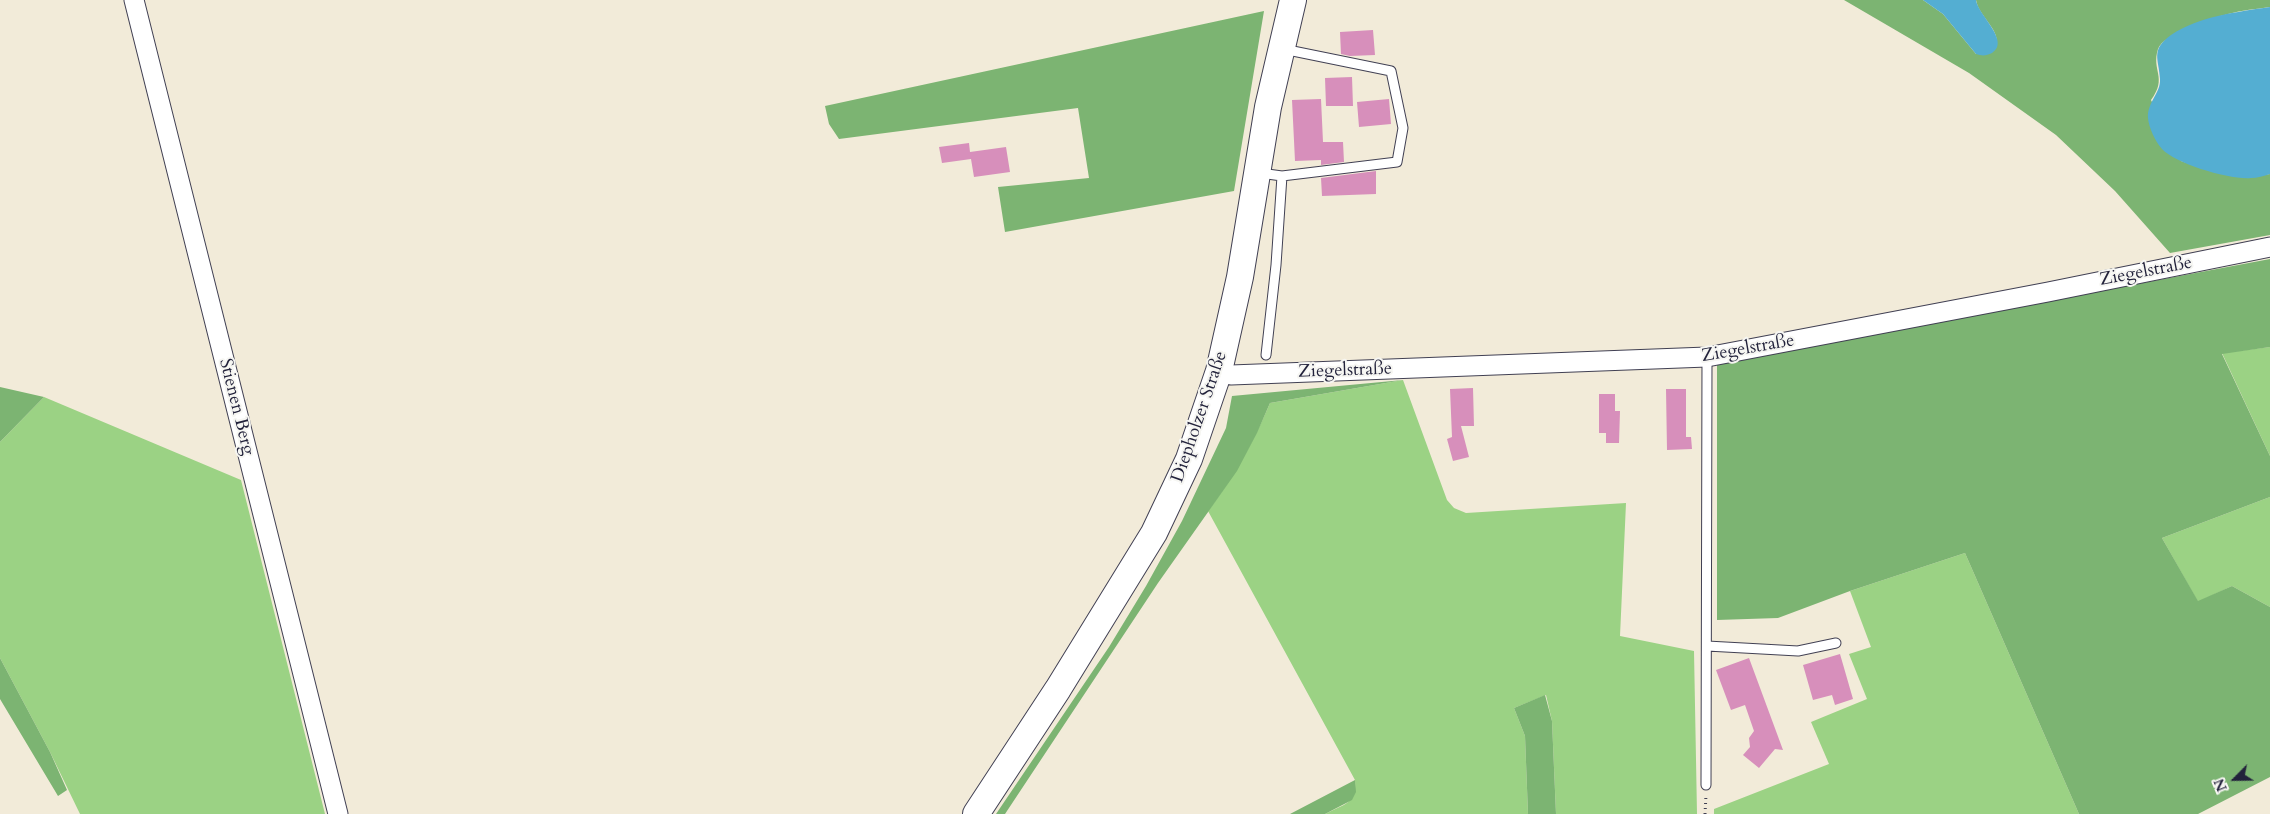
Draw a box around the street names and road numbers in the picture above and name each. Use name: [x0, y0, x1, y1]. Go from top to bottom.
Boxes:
street label: Ziegelstraße: [2098, 252, 2194, 292]
street label: Ziegelstraße: [1700, 330, 1796, 368]
street label: Diepholzer Straße: [1167, 349, 1233, 485]
street label: Stienen Berg: [214, 357, 258, 457]
street label: Ziegelstraße: [1298, 359, 1392, 383]

